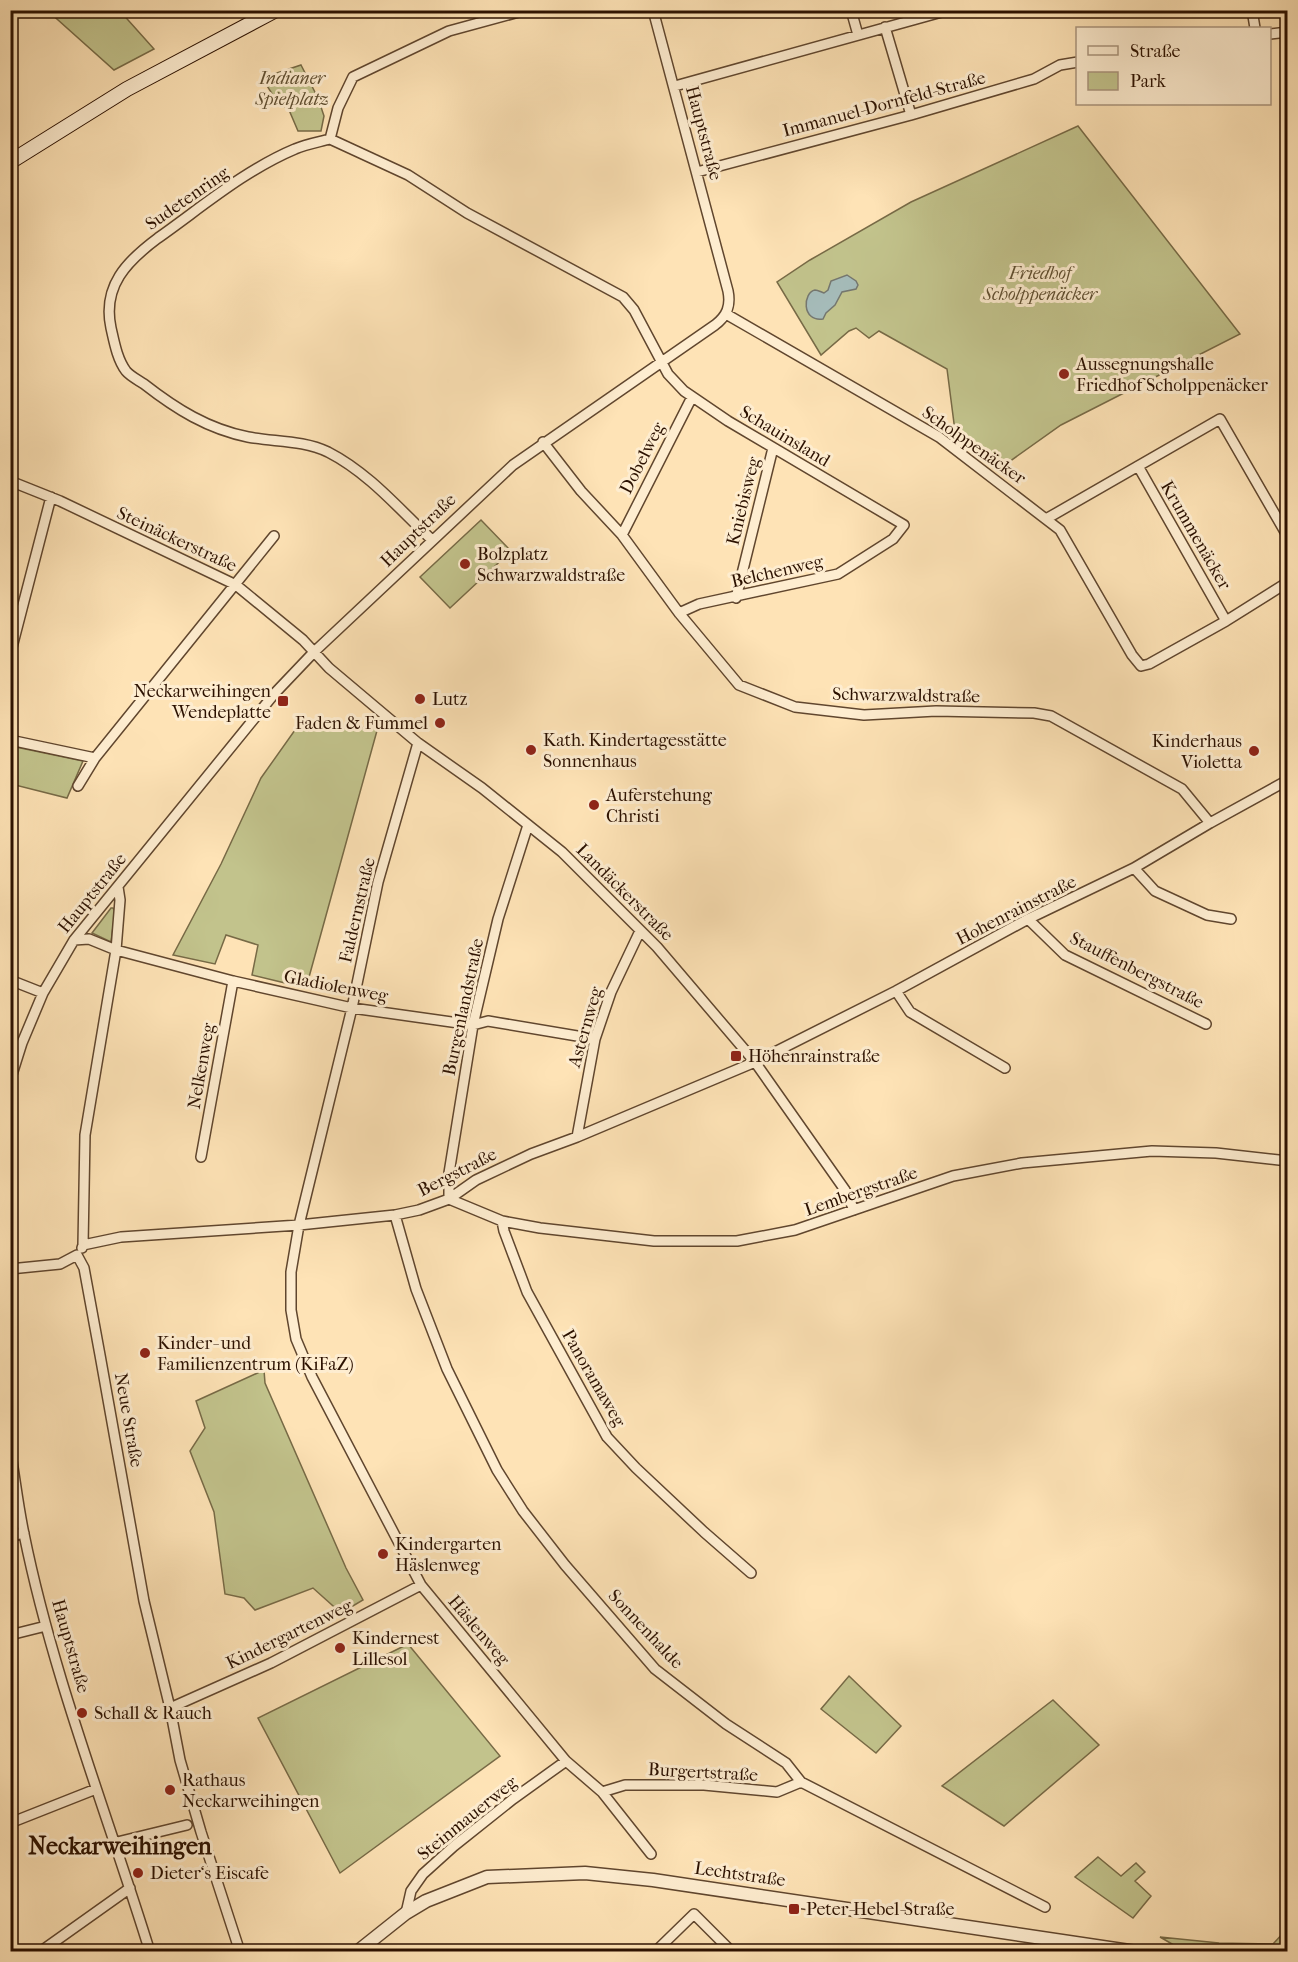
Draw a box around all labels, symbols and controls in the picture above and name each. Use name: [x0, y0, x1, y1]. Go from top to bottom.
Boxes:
legend: [1076, 27, 1271, 105]
text: Straße: [1130, 41, 1181, 62]
street label: Immanuel-Dornfeld-Straße: [780, 67, 988, 142]
park label: Indianer Spielplatz: [254, 68, 329, 110]
text: Park: [1130, 71, 1167, 92]
street label: Hauptstraße: [681, 84, 726, 183]
street label: Sudetenring: [142, 162, 233, 235]
park label: Friedhof Scholppenäcker: [982, 263, 1099, 305]
place label: Aussegnungshalle Friedhof Scholppenäcker: [1075, 354, 1268, 396]
marker: Aussegnungshalle Friedhof Scholppenäcker: [1057, 367, 1071, 381]
street label: Schauinsland: [736, 401, 834, 472]
street label: Scholppenäcker: [918, 402, 1030, 489]
street label: Dobelweg: [616, 419, 670, 497]
street label: Kniebisweg: [722, 454, 765, 548]
street label: Krummenäcker: [1156, 477, 1235, 594]
street label: Hauptstraße: [376, 489, 460, 572]
street label: Steinäckerstraße: [113, 502, 240, 576]
place label: Bolzplatz Schwarzwaldstraße: [477, 544, 625, 586]
street label: Belchenweg: [729, 551, 826, 592]
marker: Bolzplatz Schwarzwaldstraße: [458, 557, 472, 571]
place label: Neckarweihingen Wendeplatte: [133, 681, 272, 723]
street label: Schwarzwaldstraße: [832, 684, 980, 707]
place label: Lutz: [432, 689, 467, 710]
marker: Lutz: [413, 692, 427, 706]
marker: Neckarweihingen Wendeplatte: [276, 694, 290, 708]
place label: Faden & Fummel: [295, 713, 428, 734]
marker: Faden & Fummel: [433, 716, 447, 730]
place label: Kath. Kindertagesstätte Sonnenhaus: [543, 730, 727, 772]
place label: Kinderhaus Violetta: [1152, 731, 1243, 773]
marker: Kath. Kindertagesstätte Sonnenhaus: [524, 743, 538, 757]
marker: Kinderhaus Violetta: [1247, 744, 1261, 758]
place label: Auferstehung Christi: [605, 785, 712, 827]
marker: Auferstehung Christi: [587, 798, 601, 812]
street label: Landäckerstraße: [572, 839, 678, 945]
street label: Hauptstraße: [54, 849, 131, 937]
street label: Faldernstraße: [335, 855, 380, 965]
street label: Hohenrainstraße: [953, 871, 1080, 950]
street label: Stauffenbergstraße: [1066, 928, 1207, 1013]
street label: Burgenlandstraße: [439, 936, 488, 1078]
street label: Gladiolenweg: [282, 966, 390, 1007]
street label: Asternweg: [564, 984, 607, 1071]
street label: Nelkenweg: [184, 1021, 219, 1111]
place label: Höhenrainstraße: [748, 1046, 880, 1067]
marker: Höhenrainstraße: [729, 1049, 743, 1063]
street label: Bergstraße: [414, 1144, 500, 1201]
street label: Lembergstraße: [802, 1162, 920, 1221]
street label: Panoramaweg: [557, 1326, 630, 1431]
place label: Kinder- und Familienzentrum (KiFaZ): [157, 1333, 354, 1375]
marker: Kinder- und Familienzentrum (KiFaZ): [138, 1346, 152, 1360]
street label: Neue Straße: [110, 1371, 147, 1469]
place label: Kindergarten Häslenweg: [395, 1534, 502, 1576]
marker: Kindergarten Häslenweg: [376, 1547, 390, 1561]
street label: Sonnenhalde: [604, 1585, 688, 1673]
street label: Häslenweg: [443, 1591, 514, 1670]
street label: Kindergartenweg: [223, 1595, 356, 1674]
street label: Hauptstraße: [47, 1597, 94, 1696]
place label: Kindernest Lillesol: [352, 1628, 440, 1670]
marker: Kindernest Lillesol: [333, 1641, 347, 1655]
place label: Schall & Rauch: [94, 1703, 212, 1724]
marker: Schall & Rauch: [75, 1706, 89, 1720]
street label: Burgertstraße: [647, 1759, 759, 1786]
place label: Rathaus Neckarweihingen: [182, 1770, 320, 1812]
street label: Steinmauerweg: [413, 1772, 522, 1865]
marker: Rathaus Neckarweihingen: [163, 1783, 177, 1797]
district label: Neckarweihingen: [28, 1832, 213, 1860]
street label: Lechtstraße: [693, 1858, 787, 1891]
place label: Dieter‘s Eiscafe: [150, 1863, 269, 1884]
marker: Dieter‘s Eiscafe: [131, 1866, 145, 1880]
place label: Peter-Hebel-Straße: [806, 1899, 954, 1920]
marker: Peter-Hebel-Straße: [787, 1902, 801, 1916]

